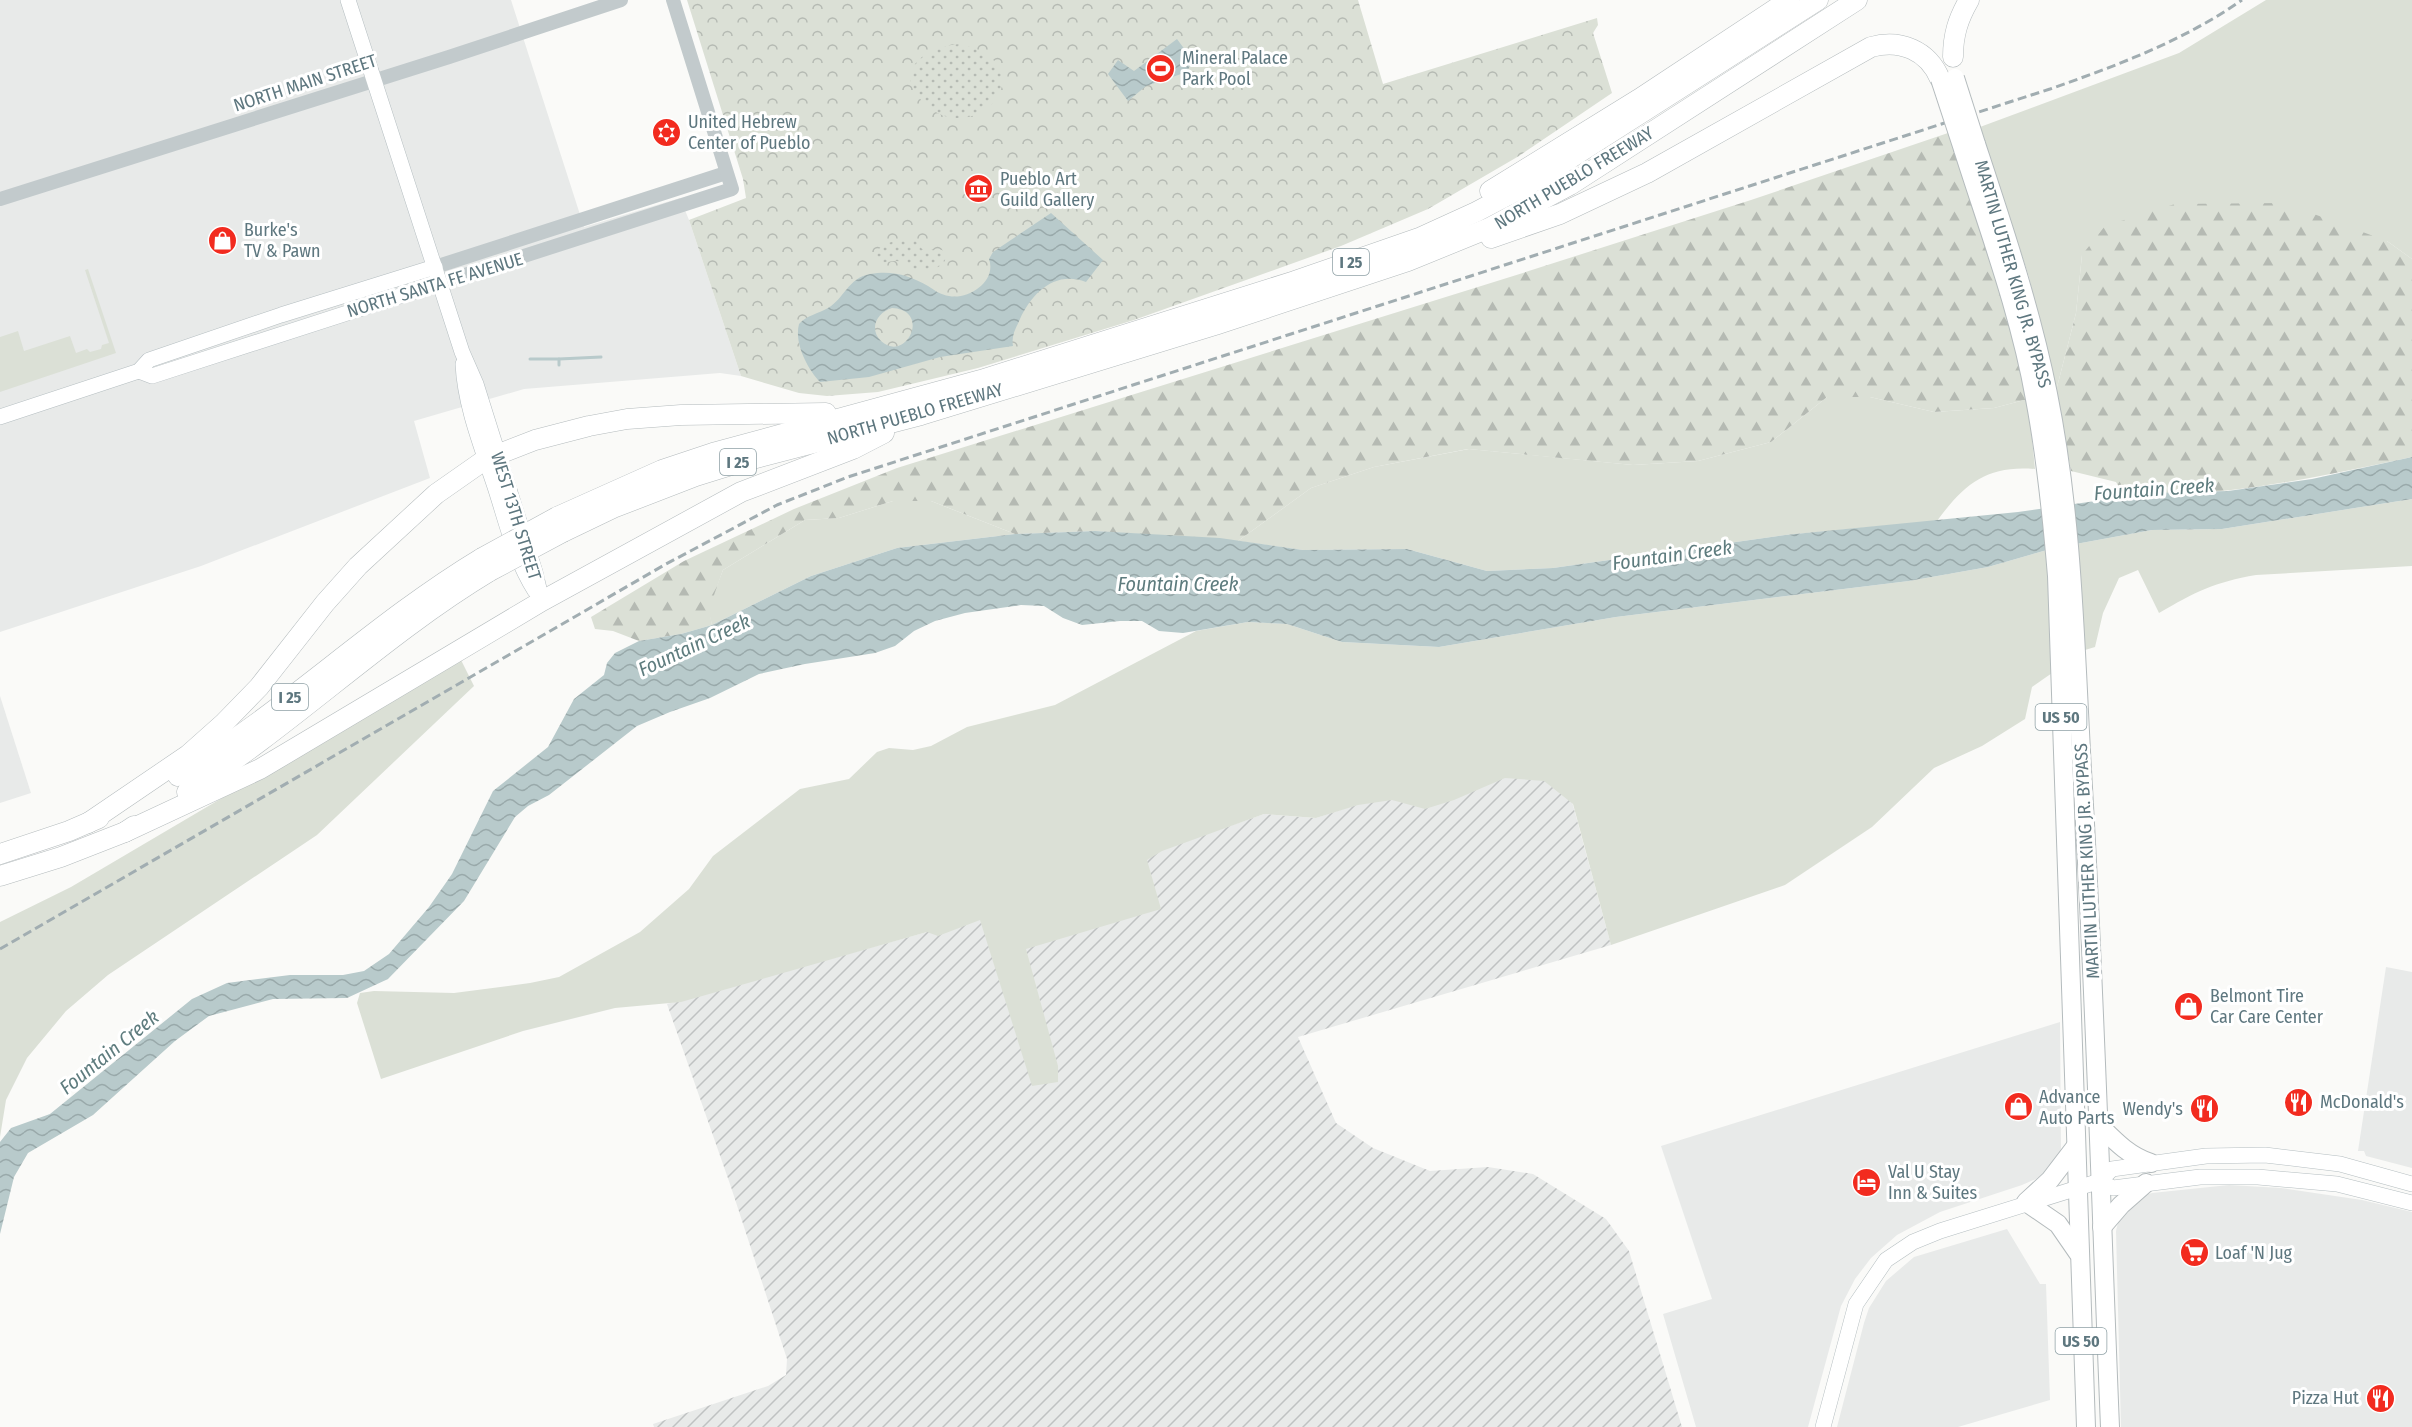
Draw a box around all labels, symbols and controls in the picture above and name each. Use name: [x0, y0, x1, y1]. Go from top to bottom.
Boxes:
place label: Mineral Palace Park Pool: [1182, 47, 1288, 90]
street label: NORTH MAIN STREET: [231, 49, 380, 117]
sports icon: Mineral Palace Park Pool: [1145, 52, 1177, 84]
place label: United Hebrew Center of Pueblo: [688, 111, 810, 154]
synagogue icon: United Hebrew Center of Pueblo: [651, 116, 683, 148]
street label: NORTH PUEBLO FREEWAY: [1490, 122, 1658, 234]
street label: MARTIN LUTHER KING JR. BYPASS: [1970, 157, 2056, 391]
place label: Pueblo Art Guild Gallery: [1000, 168, 1094, 211]
museum icon: Pueblo Art Guild Gallery: [963, 173, 995, 205]
place label: Burke's TV & Pawn: [244, 219, 320, 262]
shop icon: Burke's TV & Pawn: [207, 224, 239, 256]
street label: NORTH SANTA FE AVENUE: [344, 248, 526, 322]
road number: I 25: [1333, 249, 1369, 275]
street label: NORTH PUEBLO FREEWAY: [825, 378, 1005, 450]
street label: WEST 13TH STREET: [486, 449, 546, 583]
road number: I 25: [720, 449, 756, 475]
water label: Fountain Creek: [2093, 473, 2215, 505]
water label: Fountain Creek: [1611, 535, 1734, 575]
water label: Fountain Creek: [1118, 572, 1238, 596]
water label: Fountain Creek: [634, 609, 754, 681]
road number: I 25: [272, 684, 308, 710]
road number: US 50: [2036, 704, 2086, 730]
street label: MARTIN LUTHER KING JR. BYPASS: [2070, 742, 2104, 979]
place label: Belmont Tire Car Care Center: [2210, 985, 2324, 1028]
shop icon: Belmont Tire Car Care Center: [2173, 990, 2205, 1022]
water label: Fountain Creek: [55, 1005, 164, 1099]
place label: Advance Auto Parts: [2039, 1086, 2115, 1129]
restaurant icon: McDonald's: [2283, 1086, 2315, 1118]
shop icon: Advance Auto Parts: [2002, 1091, 2034, 1123]
place label: McDonald's: [2320, 1091, 2404, 1113]
restaurant icon: Wendy's: [2188, 1093, 2220, 1125]
place label: Wendy's: [2123, 1098, 2183, 1120]
place label: Val U Stay Inn & Suites: [1888, 1161, 1978, 1204]
hotel icon: Val U Stay Inn & Suites: [1851, 1166, 1883, 1198]
supermarket icon: Loaf 'N Jug: [2178, 1237, 2210, 1269]
place label: Loaf 'N Jug: [2215, 1242, 2293, 1264]
road number: US 50: [2056, 1328, 2106, 1354]
restaurant icon: Pizza Hut: [2364, 1382, 2396, 1414]
place label: Pizza Hut: [2292, 1387, 2359, 1409]

